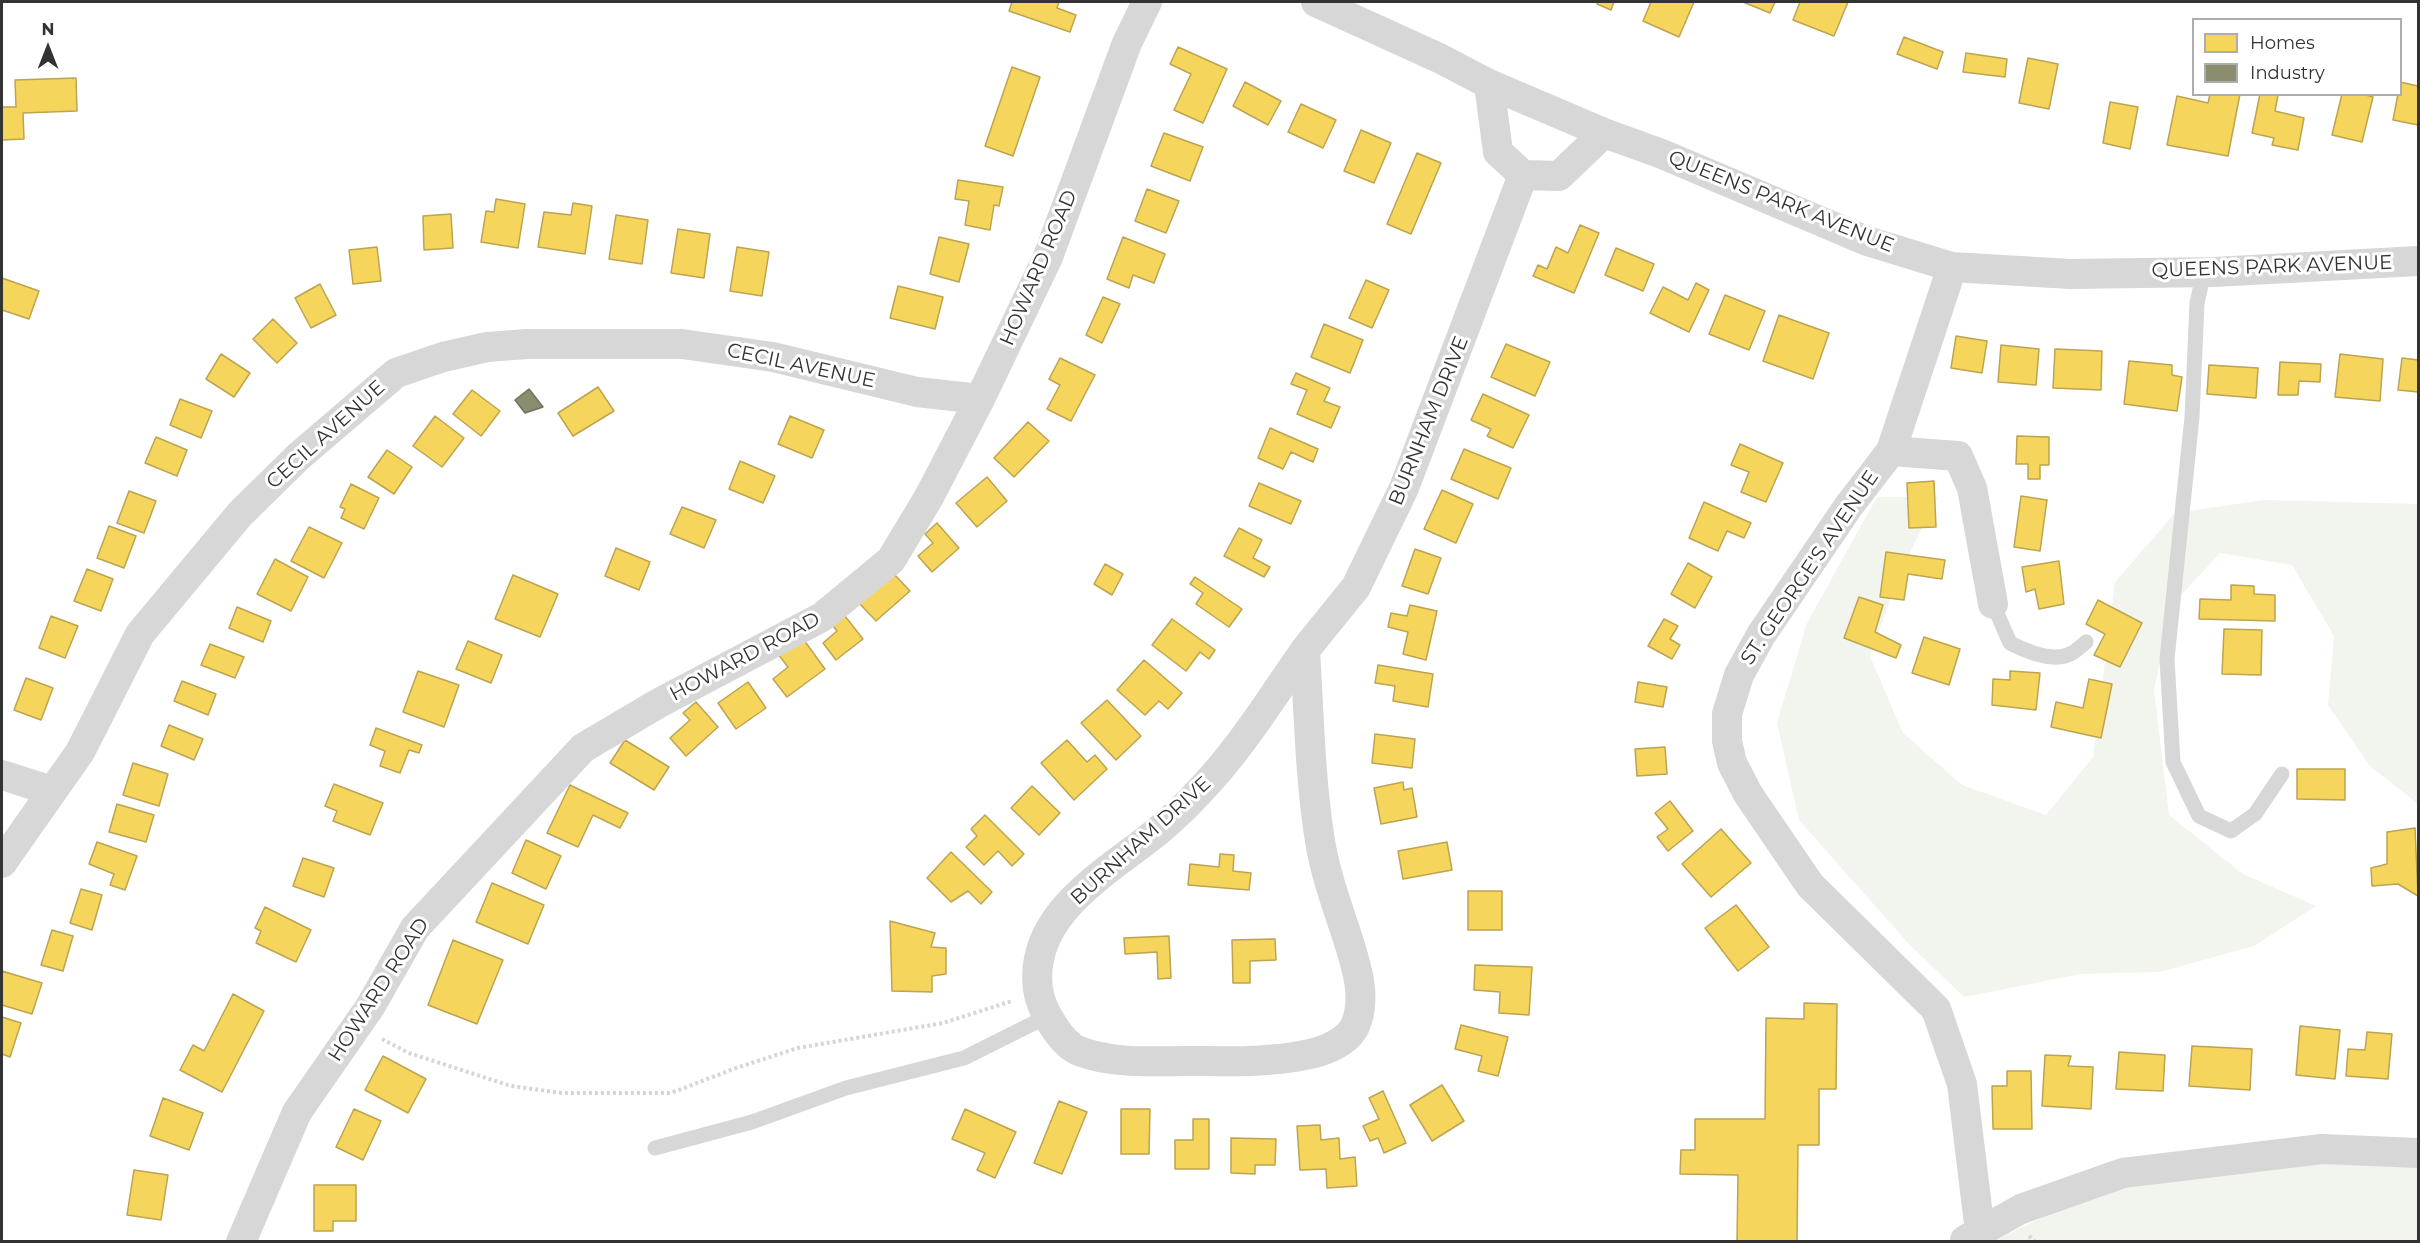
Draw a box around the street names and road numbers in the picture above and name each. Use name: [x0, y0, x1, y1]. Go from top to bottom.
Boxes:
street label: QUEENS PARK AVENUE: [1665, 146, 1897, 258]
street label: HOWARD ROAD: [995, 187, 1083, 349]
street label: QUEENS PARK AVENUE: [2151, 251, 2393, 283]
street label: BURNHAM DRIVE: [1384, 333, 1474, 509]
street label: CECIL AVENUE: [725, 339, 877, 393]
street label: CECIL AVENUE: [262, 376, 390, 494]
street label: ST. GEORGE'S AVENUE: [1736, 466, 1884, 670]
street label: HOWARD ROAD: [666, 607, 824, 707]
street label: BURNHAM DRIVE: [1066, 772, 1216, 910]
street label: HOWARD ROAD: [324, 914, 434, 1066]

